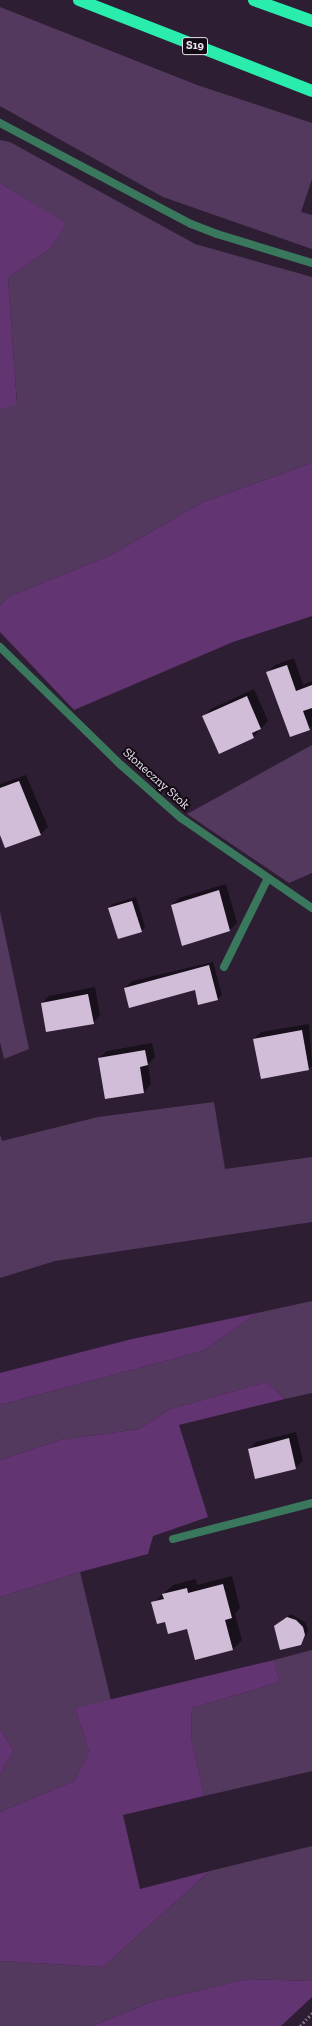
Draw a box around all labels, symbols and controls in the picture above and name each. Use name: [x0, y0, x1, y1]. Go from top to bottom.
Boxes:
road number: S19: [182, 36, 208, 56]
street label: Słoneczny Stok: [119, 745, 193, 813]

